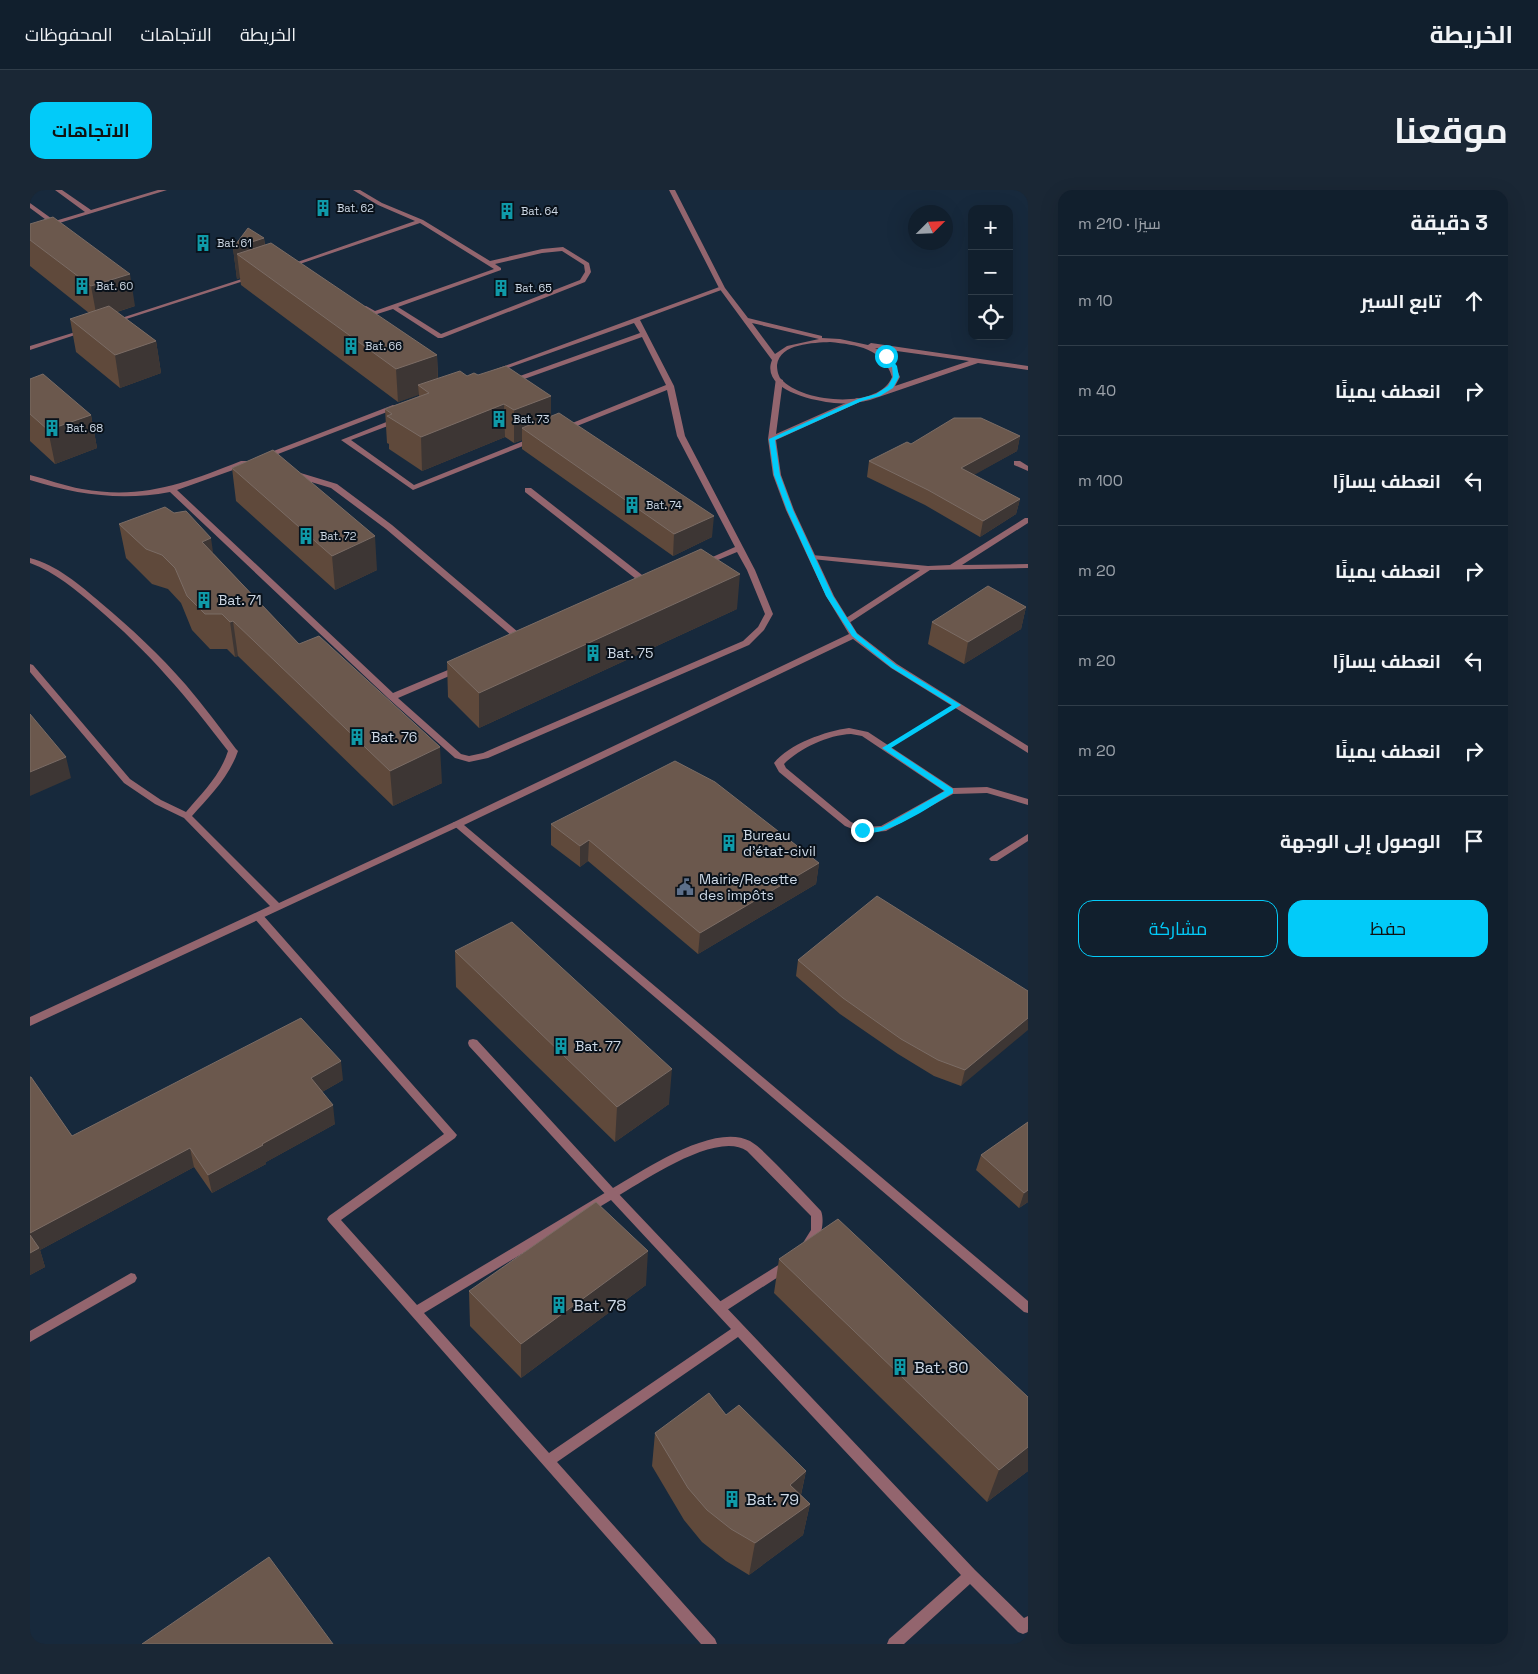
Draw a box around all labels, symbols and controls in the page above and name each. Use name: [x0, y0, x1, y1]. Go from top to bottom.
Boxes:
text: الخريطة: [1430, 19, 1513, 50]
text: المحفوظات: [25, 23, 113, 46]
text: الاتجاهات: [141, 23, 212, 46]
text: الخريطة: [240, 23, 296, 46]
button: الاتجاهات: [30, 102, 152, 159]
text: موقعنا: [1394, 109, 1508, 153]
building icon: Bat. 62: [313, 198, 333, 218]
place label: Bat. 62: [337, 201, 374, 215]
building icon: Bat. 64: [497, 201, 517, 221]
place label: Bat. 64: [521, 204, 558, 218]
north arrow: [908, 205, 953, 250]
map controls: [968, 205, 1013, 340]
button: +: [968, 205, 1013, 250]
text: 3 دقيقة: [1411, 209, 1488, 236]
text: سيرًا · 210 m: [1078, 213, 1161, 234]
building icon: Bat. 61: [193, 233, 213, 253]
place label: Bat. 61: [217, 236, 252, 250]
button: −: [968, 250, 1013, 295]
building icon: Bat. 60: [72, 276, 92, 296]
building icon: Bat. 65: [491, 278, 511, 298]
place label: Bat. 60: [96, 279, 133, 293]
place label: Bat. 65: [515, 281, 552, 295]
icon: ahead: [1460, 287, 1488, 315]
text: تابع السير: [1361, 289, 1441, 314]
text: 10 m: [1078, 290, 1113, 311]
button: locate: [968, 295, 1013, 340]
building icon: Bat. 66: [341, 336, 361, 356]
place label: Bat. 66: [365, 339, 402, 353]
route start: [875, 345, 898, 368]
icon: right: [1460, 377, 1488, 405]
text: انعطف يمينًا: [1335, 379, 1441, 404]
text: 40 m: [1078, 380, 1116, 401]
building icon: Bat. 73: [489, 409, 509, 429]
place label: Bat. 73: [513, 412, 550, 426]
building icon: Bat. 68: [42, 418, 62, 438]
place label: Bat. 68: [66, 421, 103, 435]
icon: left: [1460, 467, 1488, 495]
text: انعطف يسارًا: [1333, 469, 1441, 494]
text: 100 m: [1078, 470, 1123, 491]
building icon: Bat. 74: [622, 495, 642, 515]
place label: Bat. 74: [646, 498, 682, 512]
building icon: Bat. 72: [296, 526, 316, 546]
place label: Bat. 72: [320, 529, 357, 543]
icon: right: [1460, 557, 1488, 585]
text: انعطف يمينًا: [1335, 559, 1441, 584]
text: 20 m: [1078, 560, 1116, 581]
building icon: Bat. 71: [194, 590, 214, 610]
place label: Bat. 71: [218, 591, 262, 609]
building icon: Bat. 75: [583, 643, 603, 663]
place label: Bat. 75: [607, 644, 653, 662]
icon: left: [1460, 647, 1488, 675]
text: انعطف يسارًا: [1333, 649, 1441, 674]
text: 20 m: [1078, 650, 1116, 671]
building icon: Bat. 76: [347, 727, 367, 747]
place label: Bat. 76: [371, 728, 417, 746]
icon: right: [1460, 737, 1488, 765]
text: انعطف يمينًا: [1335, 739, 1441, 764]
text: 20 m: [1078, 740, 1116, 761]
route end: [851, 819, 874, 842]
place label: Bureau d'état-civil: [743, 826, 816, 860]
icon: arrive: [1460, 827, 1488, 855]
text: الوصول إلى الوجهة: [1280, 829, 1441, 854]
building icon: Bureau d'état-civil: [719, 833, 739, 853]
place label: Mairie/Recette des impôts: [699, 870, 798, 904]
public building icon: Mairie/Recette des impôts: [675, 877, 695, 897]
button: مشاركة: [1078, 900, 1278, 957]
button: حفظ: [1288, 900, 1488, 957]
building icon: Bat. 77: [551, 1036, 571, 1056]
place label: Bat. 77: [575, 1037, 621, 1055]
building icon: Bat. 78: [549, 1295, 569, 1315]
place label: Bat. 78: [573, 1295, 626, 1316]
building icon: Bat. 80: [890, 1357, 910, 1377]
place label: Bat. 80: [914, 1357, 969, 1378]
building icon: Bat. 79: [722, 1489, 742, 1509]
place label: Bat. 79: [746, 1489, 799, 1510]

